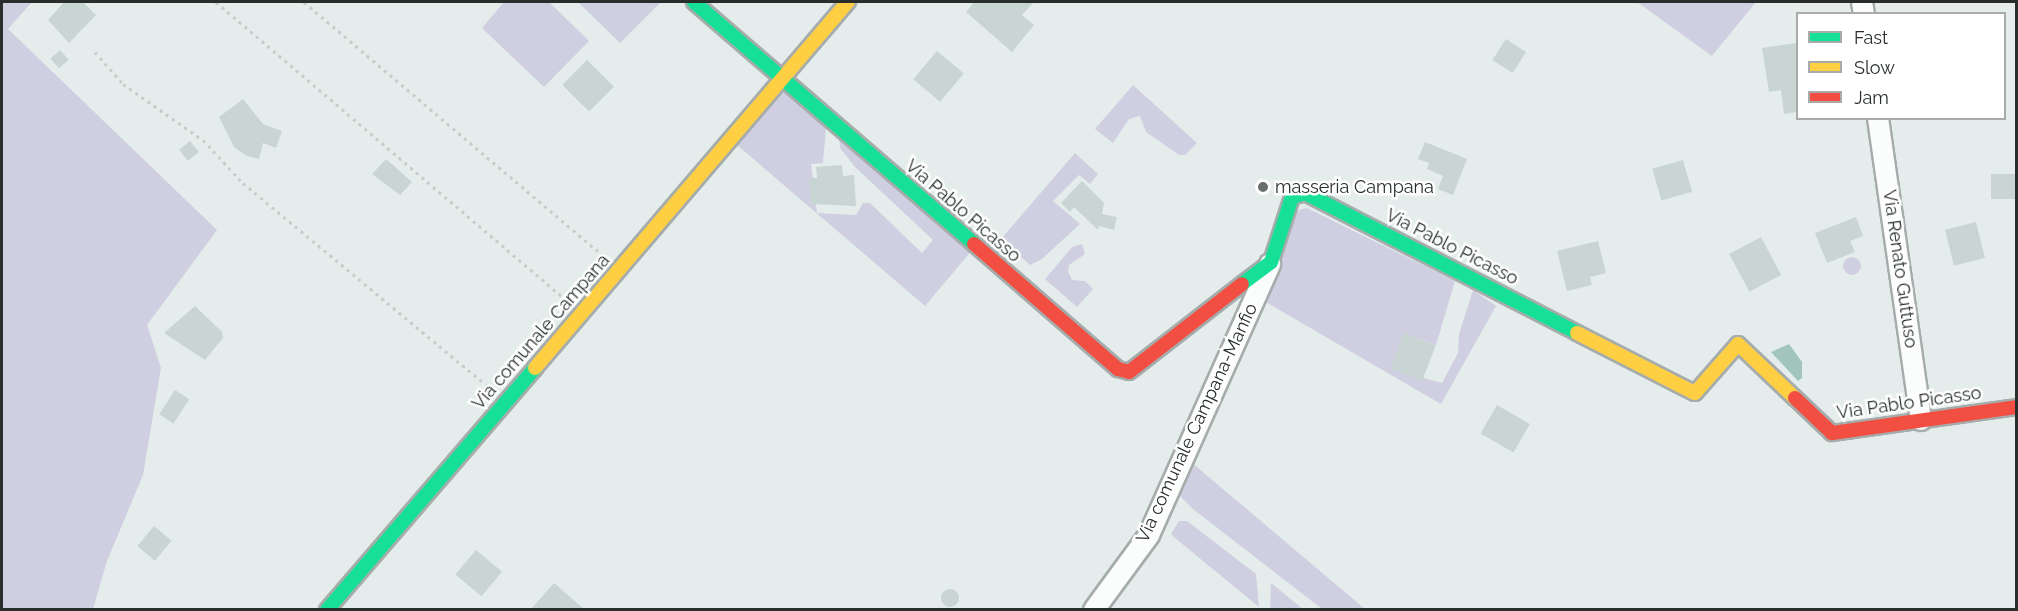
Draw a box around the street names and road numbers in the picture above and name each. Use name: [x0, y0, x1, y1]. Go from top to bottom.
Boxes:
street label: Via Pablo Picasso: [901, 155, 1025, 267]
street label: Via Renato Guttuso: [1878, 188, 1922, 350]
street label: Via Pablo Picasso: [1382, 204, 1522, 290]
street label: Via comunale Campana: [468, 250, 614, 414]
street label: Via comunale Campana-Manfio: [1132, 300, 1262, 546]
street label: Via Pablo Picasso: [1835, 382, 1983, 424]

